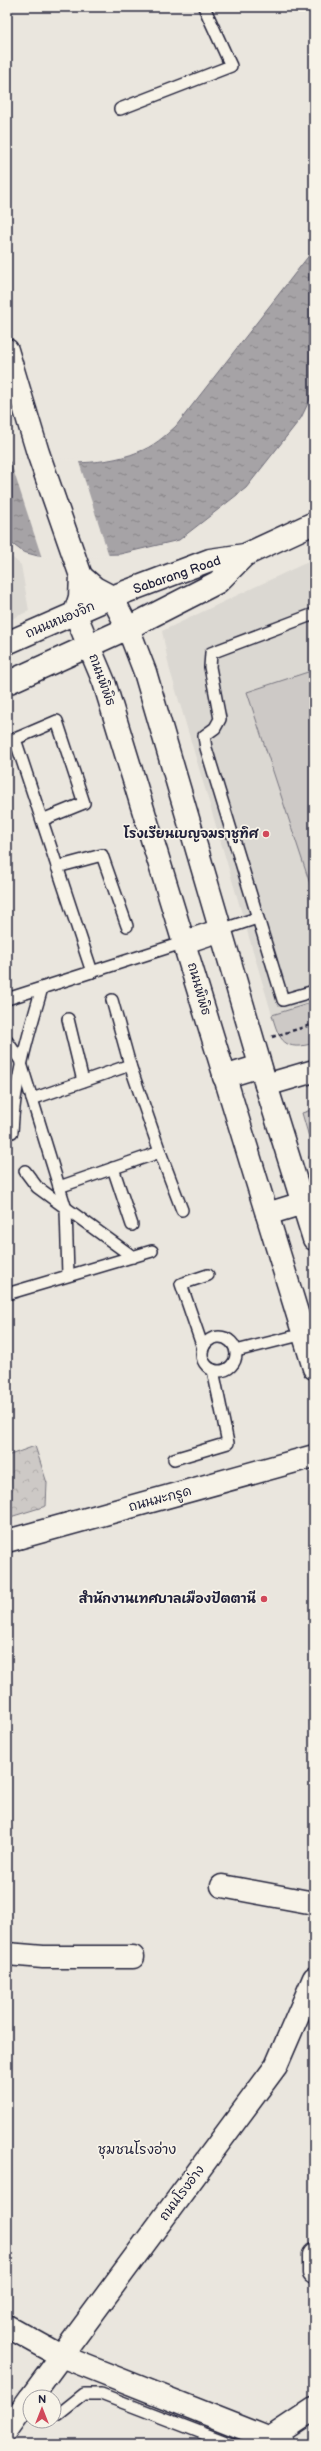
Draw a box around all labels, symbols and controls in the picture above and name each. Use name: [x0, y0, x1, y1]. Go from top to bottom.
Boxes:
street label: Sabarang Road: [131, 553, 223, 597]
street label: ถนนหนองจิก: [23, 598, 97, 642]
street label: ถนนพิพิธ: [85, 652, 119, 708]
place label: โรงเรียนเบญจมราชูทิศ: [123, 825, 260, 844]
marker: โรงเรียนเบญจมราชูทิศ: [261, 829, 271, 839]
street label: ถนนพิพิธ: [184, 961, 214, 1017]
street label: ถนนมะกรูด: [127, 1483, 193, 1516]
place label: สำนักงานเทศบาลเมืองปัตตานี: [79, 1589, 257, 1607]
marker: สำนักงานเทศบาลเมืองปัตตานี: [259, 1594, 269, 1604]
district label: ชุมชนโรงอ่าง: [98, 2140, 176, 2159]
street label: ถนนโรงอ่าง: [154, 2161, 208, 2224]
north arrow: [22, 2389, 62, 2429]
text: N: [38, 2393, 46, 2406]

